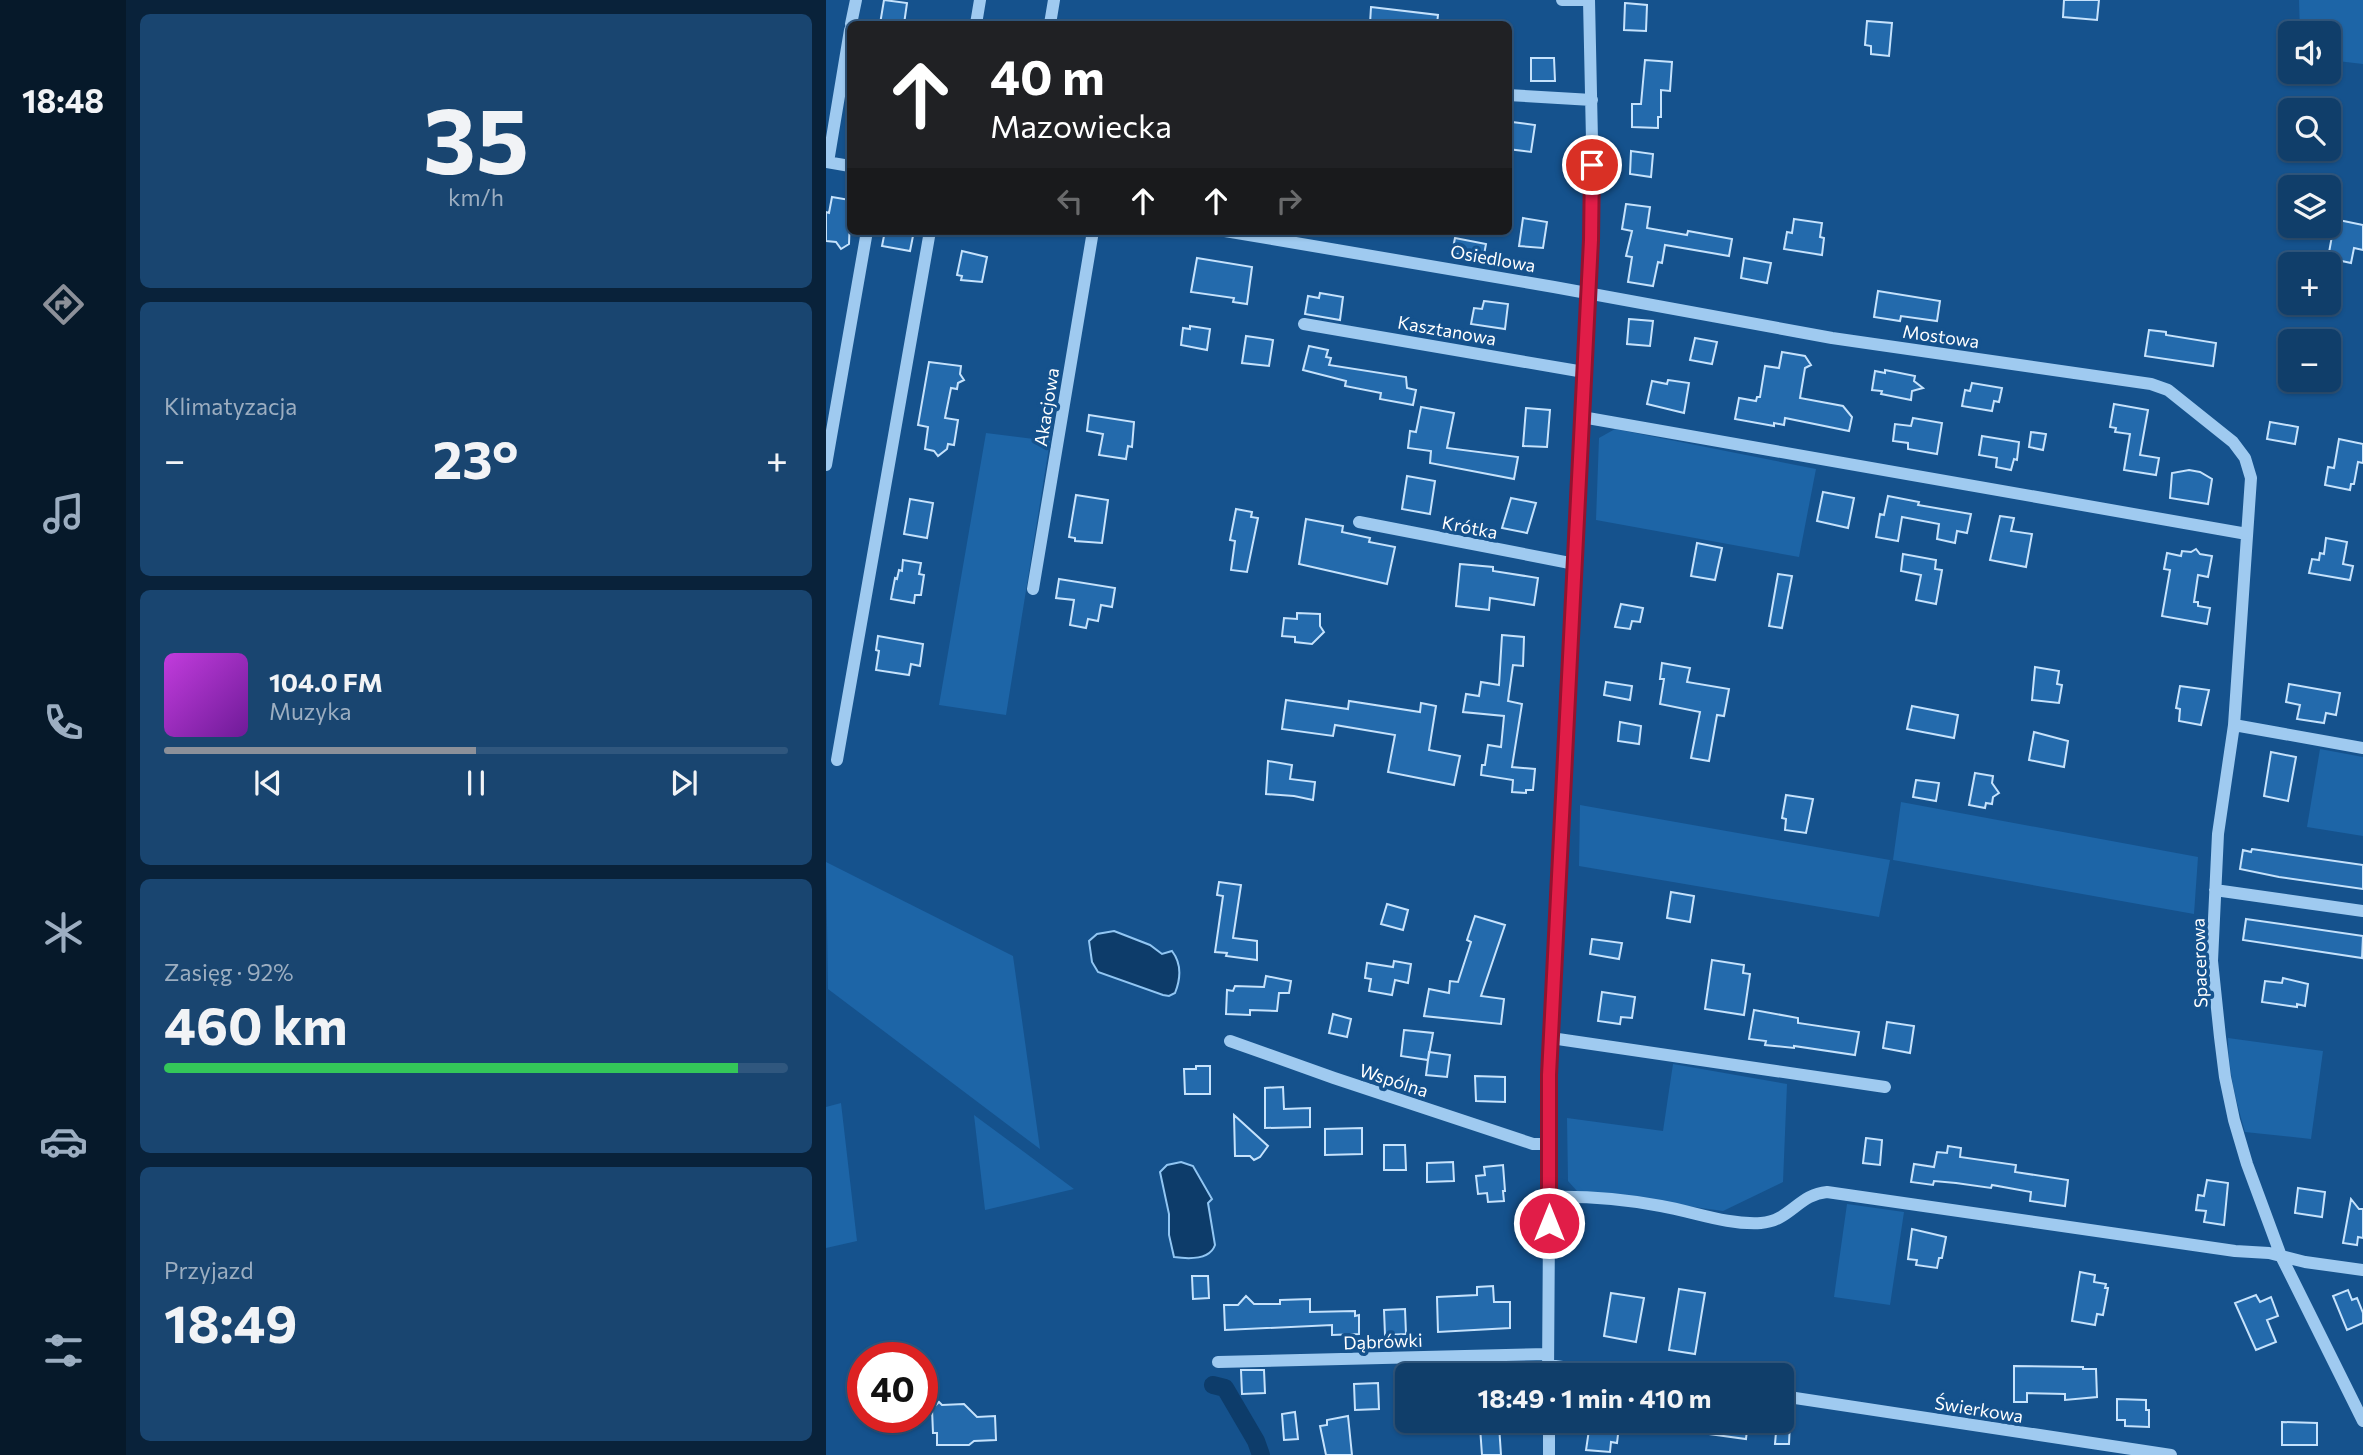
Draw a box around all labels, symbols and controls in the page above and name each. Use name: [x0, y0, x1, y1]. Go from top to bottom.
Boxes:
map controls: [2278, 21, 2341, 392]
button: sound: [2278, 21, 2341, 84]
text: 40 m: [990, 45, 1105, 105]
icon: ahead: [875, 49, 966, 140]
text: 18:48: [22, 80, 104, 120]
text: 35: [423, 81, 529, 193]
button: search: [2278, 98, 2341, 161]
text: Mazowiecka: [990, 105, 1172, 145]
pin: [1562, 135, 1622, 195]
icon: arrive: [1573, 146, 1611, 184]
button: layers: [2278, 175, 2341, 238]
icon: left: [1051, 182, 1089, 220]
icon: ahead: [1124, 182, 1162, 220]
icon: ahead: [1197, 182, 1235, 220]
icon: right: [1270, 182, 1308, 220]
text: km/h: [448, 183, 504, 211]
street label: Osiedlowa: [1449, 240, 1537, 276]
button: +: [2278, 252, 2341, 315]
icon: directions: [39, 280, 88, 329]
street label: Kasztanowa: [1396, 310, 1498, 350]
street label: Mostowa: [1901, 320, 1981, 352]
button: −: [2278, 329, 2341, 392]
street label: Akacjowa: [1029, 366, 1063, 448]
text: Klimatyzacja: [164, 392, 297, 420]
text: 23°: [433, 426, 519, 490]
text: −: [164, 435, 186, 482]
text: +: [766, 435, 788, 482]
icon: music: [39, 489, 88, 538]
street label: Krótka: [1440, 511, 1500, 543]
text: 104.0 FM: [269, 666, 383, 697]
text: Muzyka: [269, 697, 352, 725]
icon: phone: [39, 698, 88, 747]
icon: previous: [249, 764, 287, 802]
icon: pause: [457, 764, 495, 802]
icon: next: [665, 764, 703, 802]
icon: climate: [39, 908, 88, 957]
street label: Spacerowa: [2186, 918, 2212, 1008]
text: Zasięg · 92%: [164, 958, 294, 986]
text: 460 km: [164, 992, 348, 1056]
street label: Wspólna: [1357, 1059, 1431, 1101]
icon: car: [39, 1117, 88, 1166]
position arrow: [1512, 1186, 1586, 1260]
text: Przyjazd: [164, 1256, 254, 1284]
text: 18:49: [164, 1290, 297, 1354]
icon: filters: [39, 1326, 88, 1375]
street label: Dąbrówki: [1343, 1329, 1423, 1353]
speed limit sign: 40: [847, 1342, 938, 1433]
text: 18:49 · 1 min · 410 m: [1478, 1382, 1711, 1413]
street label: Świerkowa: [1933, 1391, 2025, 1427]

